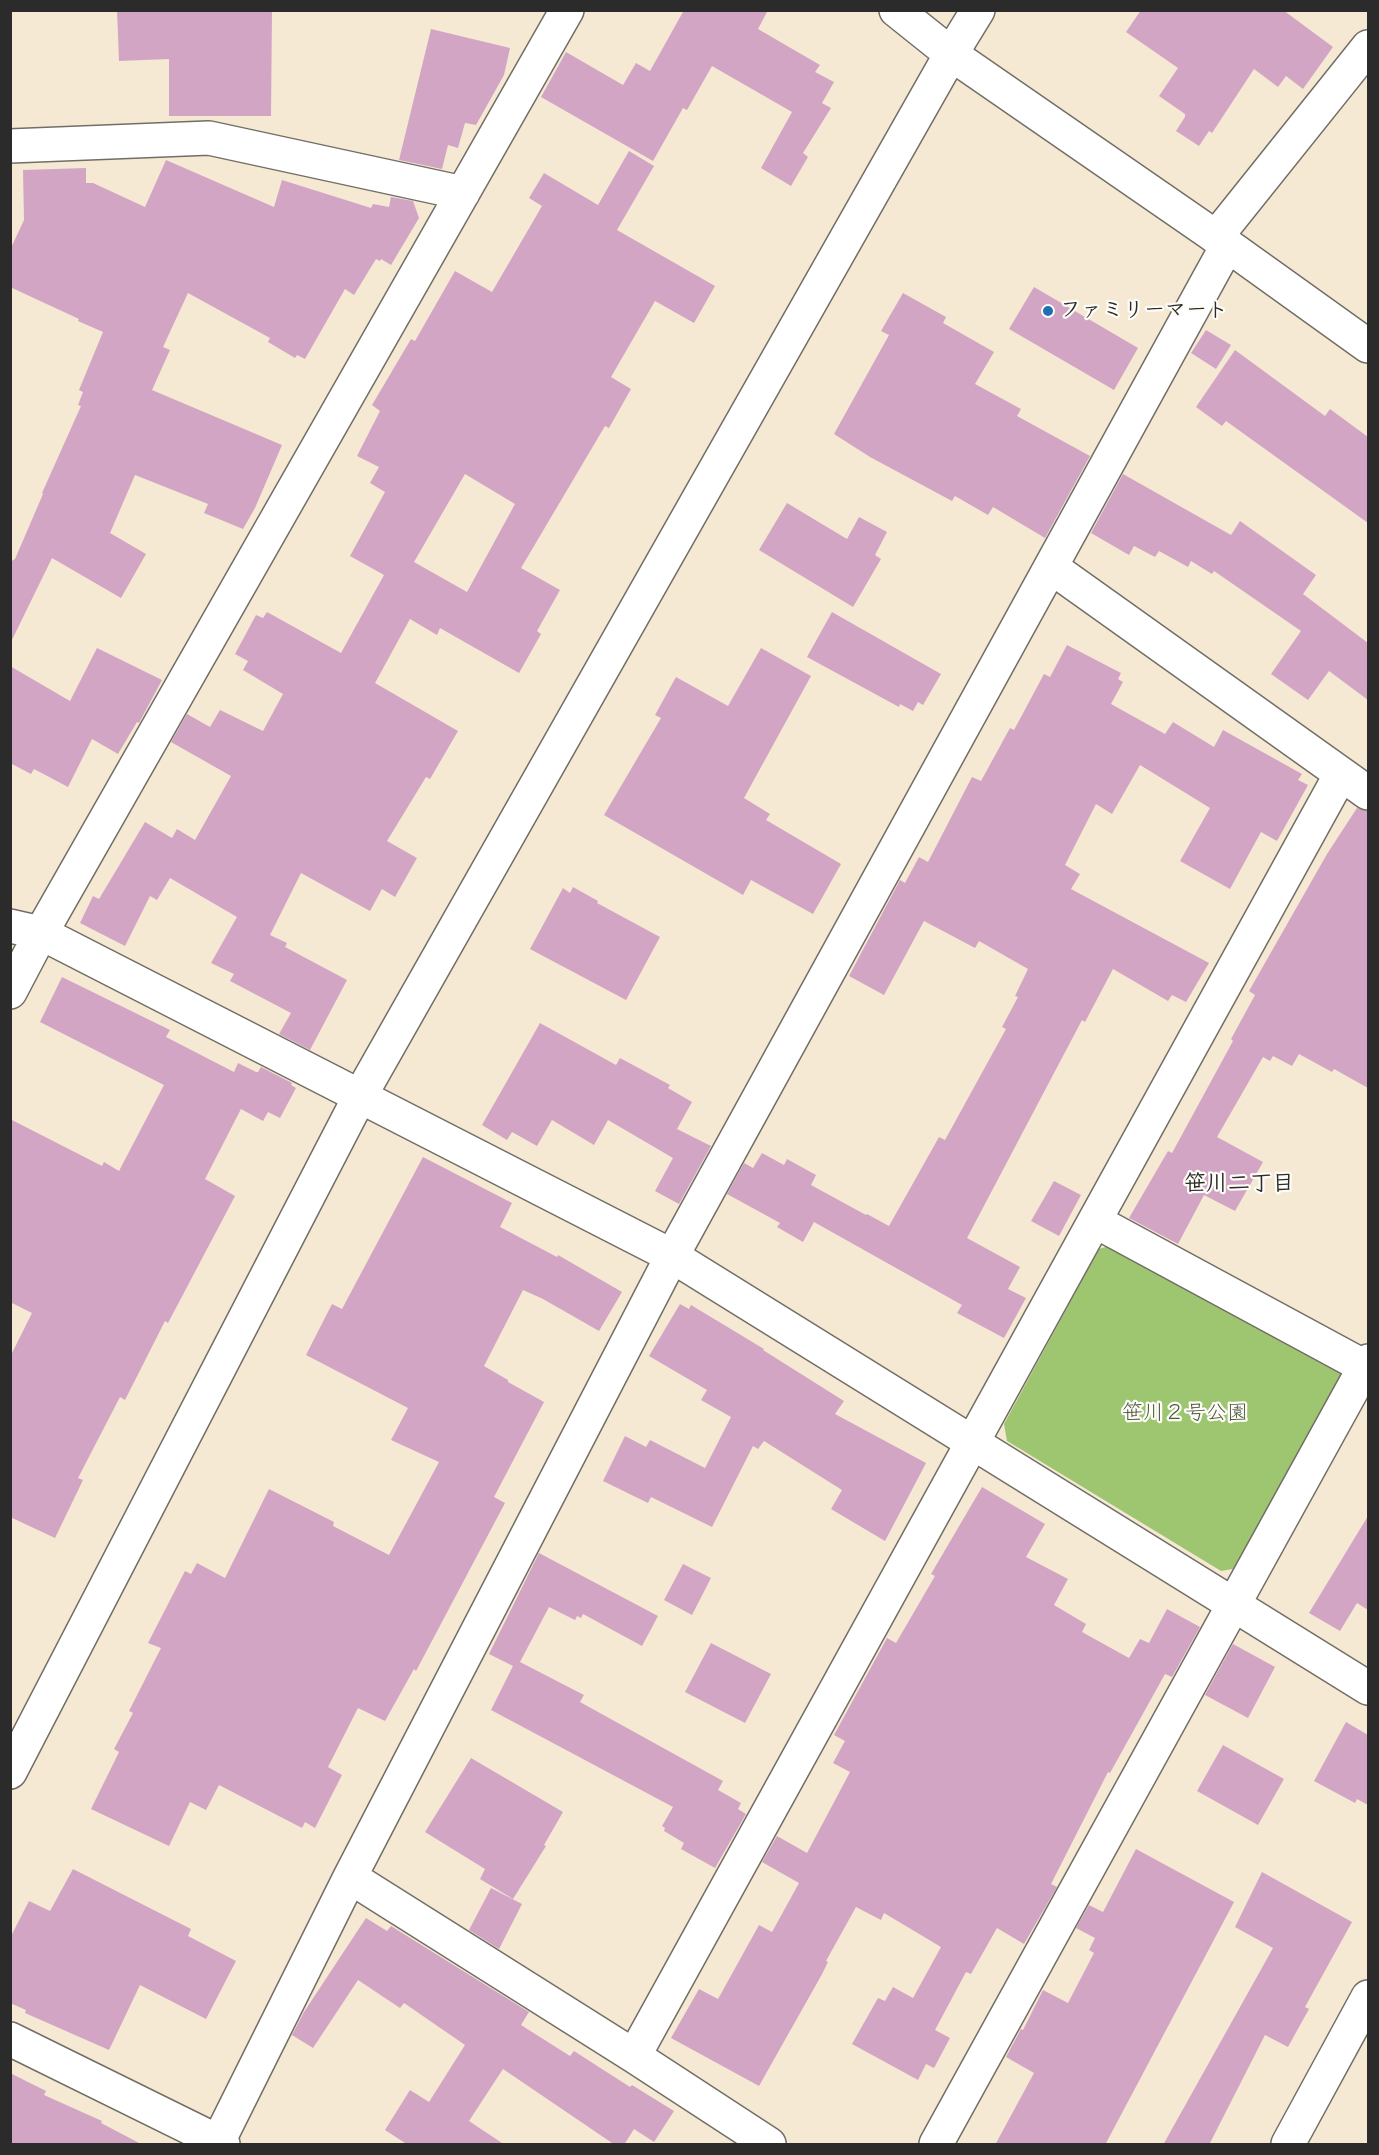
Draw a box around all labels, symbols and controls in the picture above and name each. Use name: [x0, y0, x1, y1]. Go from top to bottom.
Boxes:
place label: ファミリーマート: [1060, 298, 1228, 324]
marker: ファミリーマート: [1041, 304, 1055, 318]
district label: 笹川二丁目: [1184, 1171, 1294, 1197]
park label: 笹川２号公園: [1122, 1401, 1248, 1427]

